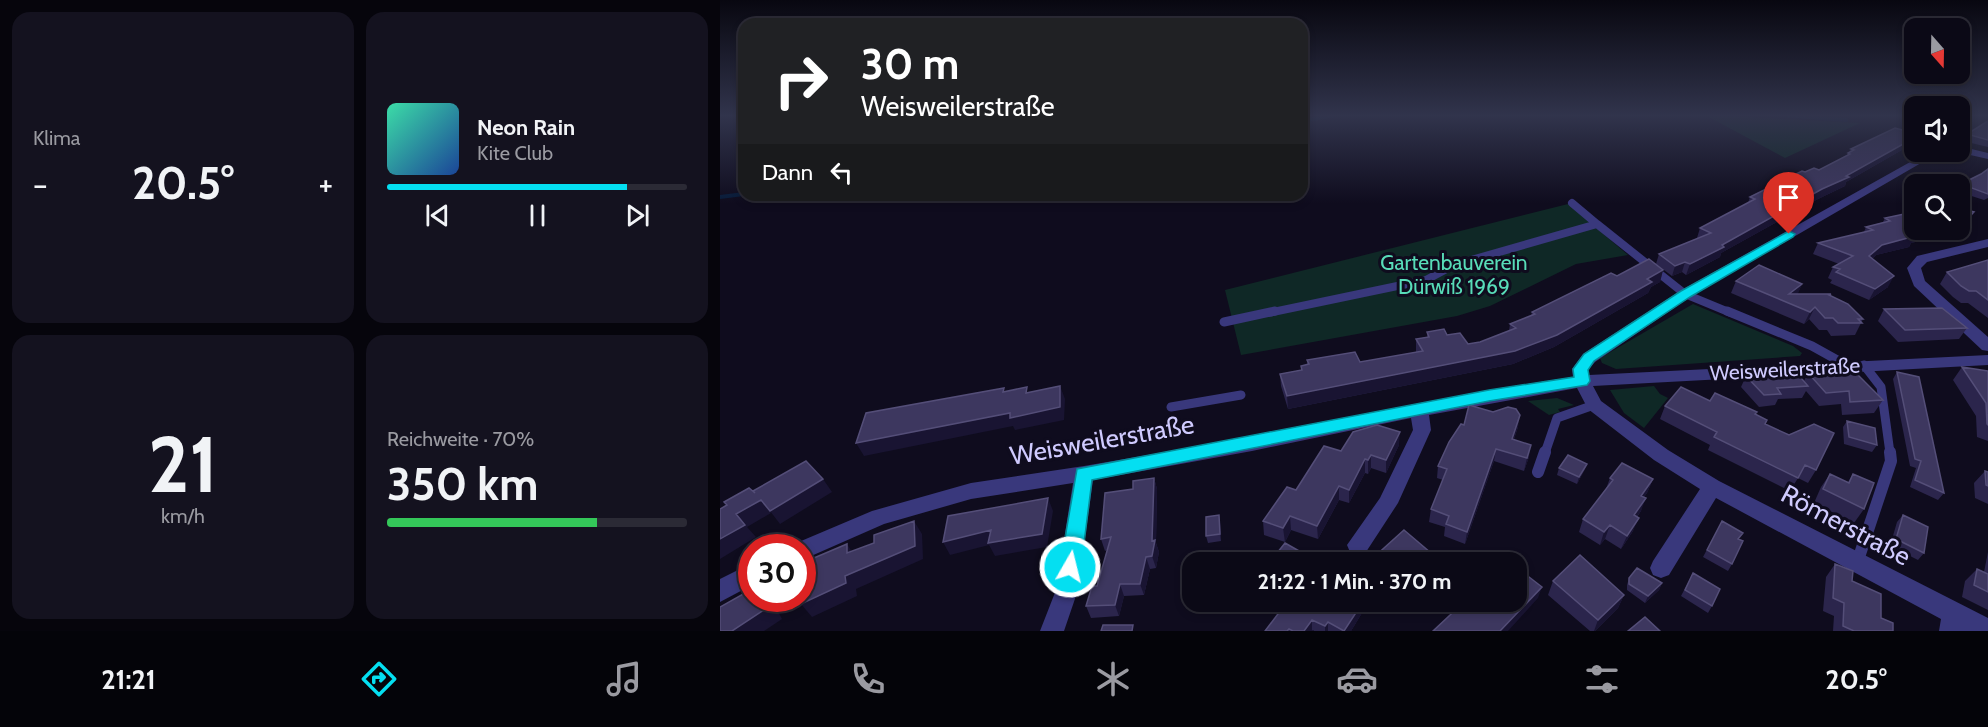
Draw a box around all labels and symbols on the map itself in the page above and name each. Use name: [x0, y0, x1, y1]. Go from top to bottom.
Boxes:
north arrow: [1904, 18, 1970, 84]
pin: [1763, 172, 1814, 234]
park label: Gartenbauverein Dürwiß 1969: [1380, 250, 1528, 299]
street label: Weisweilerstraße: [1709, 353, 1861, 385]
street label: Weisweilerstraße: [1007, 408, 1197, 472]
street label: Römerstraße: [1776, 478, 1916, 572]
speed limit sign: 30: [738, 534, 816, 612]
position arrow: [1038, 535, 1102, 599]

